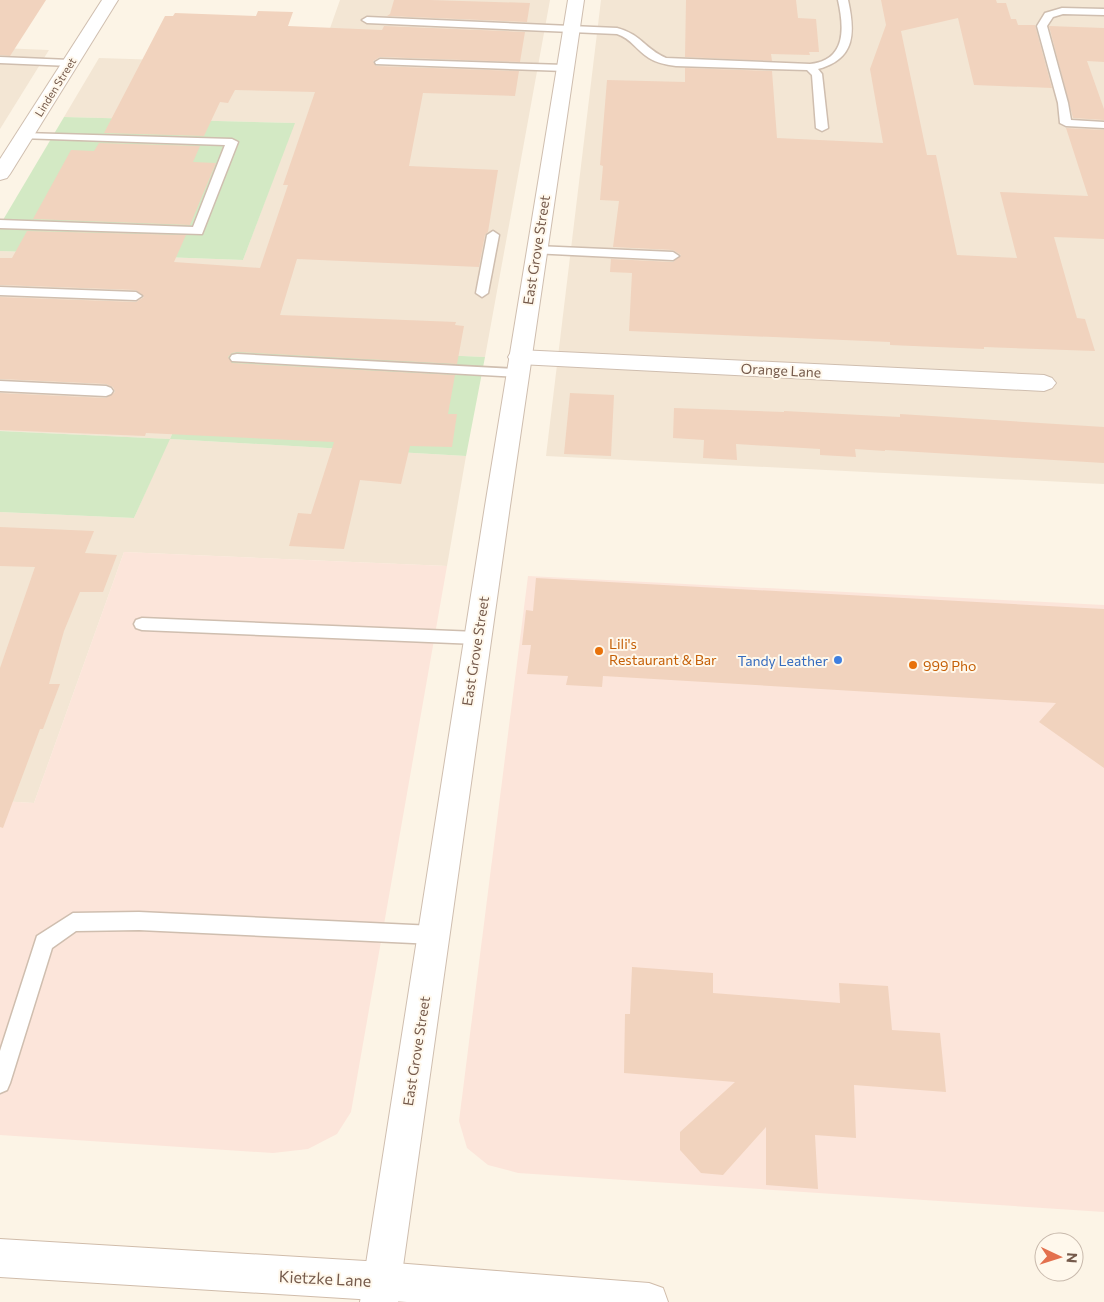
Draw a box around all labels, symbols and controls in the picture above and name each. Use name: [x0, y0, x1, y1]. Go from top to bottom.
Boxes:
street label: Linden Street: [32, 55, 79, 119]
street label: East Grove Street: [519, 194, 553, 306]
street label: Orange Lane: [740, 359, 822, 381]
street label: East Grove Street: [458, 595, 492, 707]
place label: Lili's Restaurant & Bar: [609, 635, 717, 668]
marker: Lili's Restaurant & Bar: [593, 645, 605, 657]
place label: Tandy Leather: [737, 652, 828, 669]
marker: Tandy Leather: [832, 654, 844, 666]
place label: 999 Pho: [923, 657, 976, 674]
marker: 999 Pho: [907, 659, 919, 671]
street label: East Grove Street: [399, 995, 433, 1107]
north arrow: [1034, 1232, 1084, 1282]
text: N: [1064, 1252, 1081, 1264]
street label: Kietzke Lane: [278, 1266, 372, 1290]

